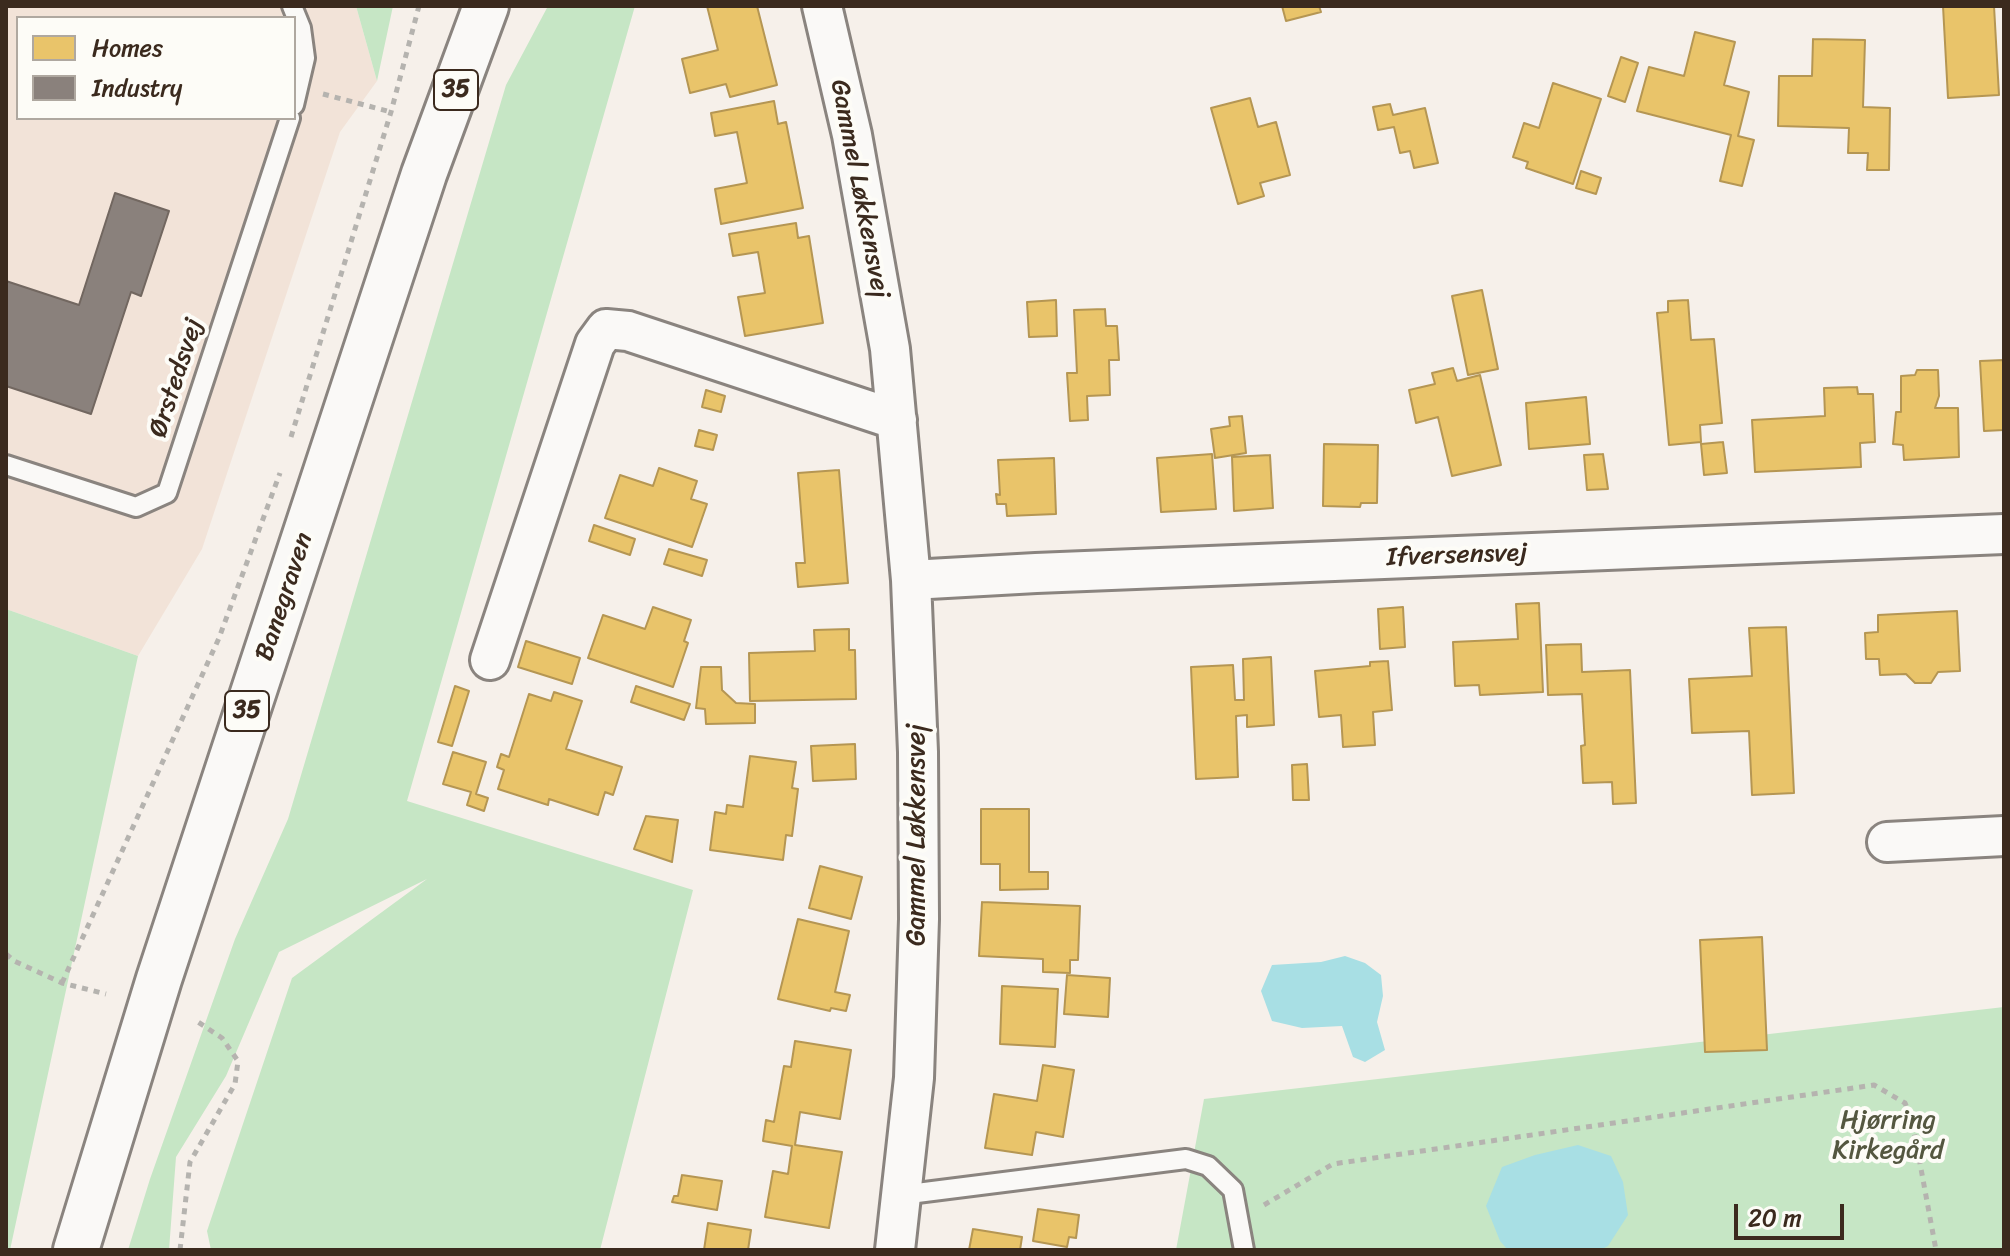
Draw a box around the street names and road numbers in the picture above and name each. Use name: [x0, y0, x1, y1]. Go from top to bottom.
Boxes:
road number: 35: [434, 70, 478, 110]
street label: Gammel Løkkensvej: [823, 77, 895, 301]
street label: Ørstedsvej: [143, 315, 211, 441]
street label: Banegraven: [250, 529, 320, 665]
street label: Ifversensvej: [1386, 538, 1528, 574]
road number: 35: [225, 691, 269, 731]
street label: Gammel Løkkensvej: [901, 724, 933, 946]

